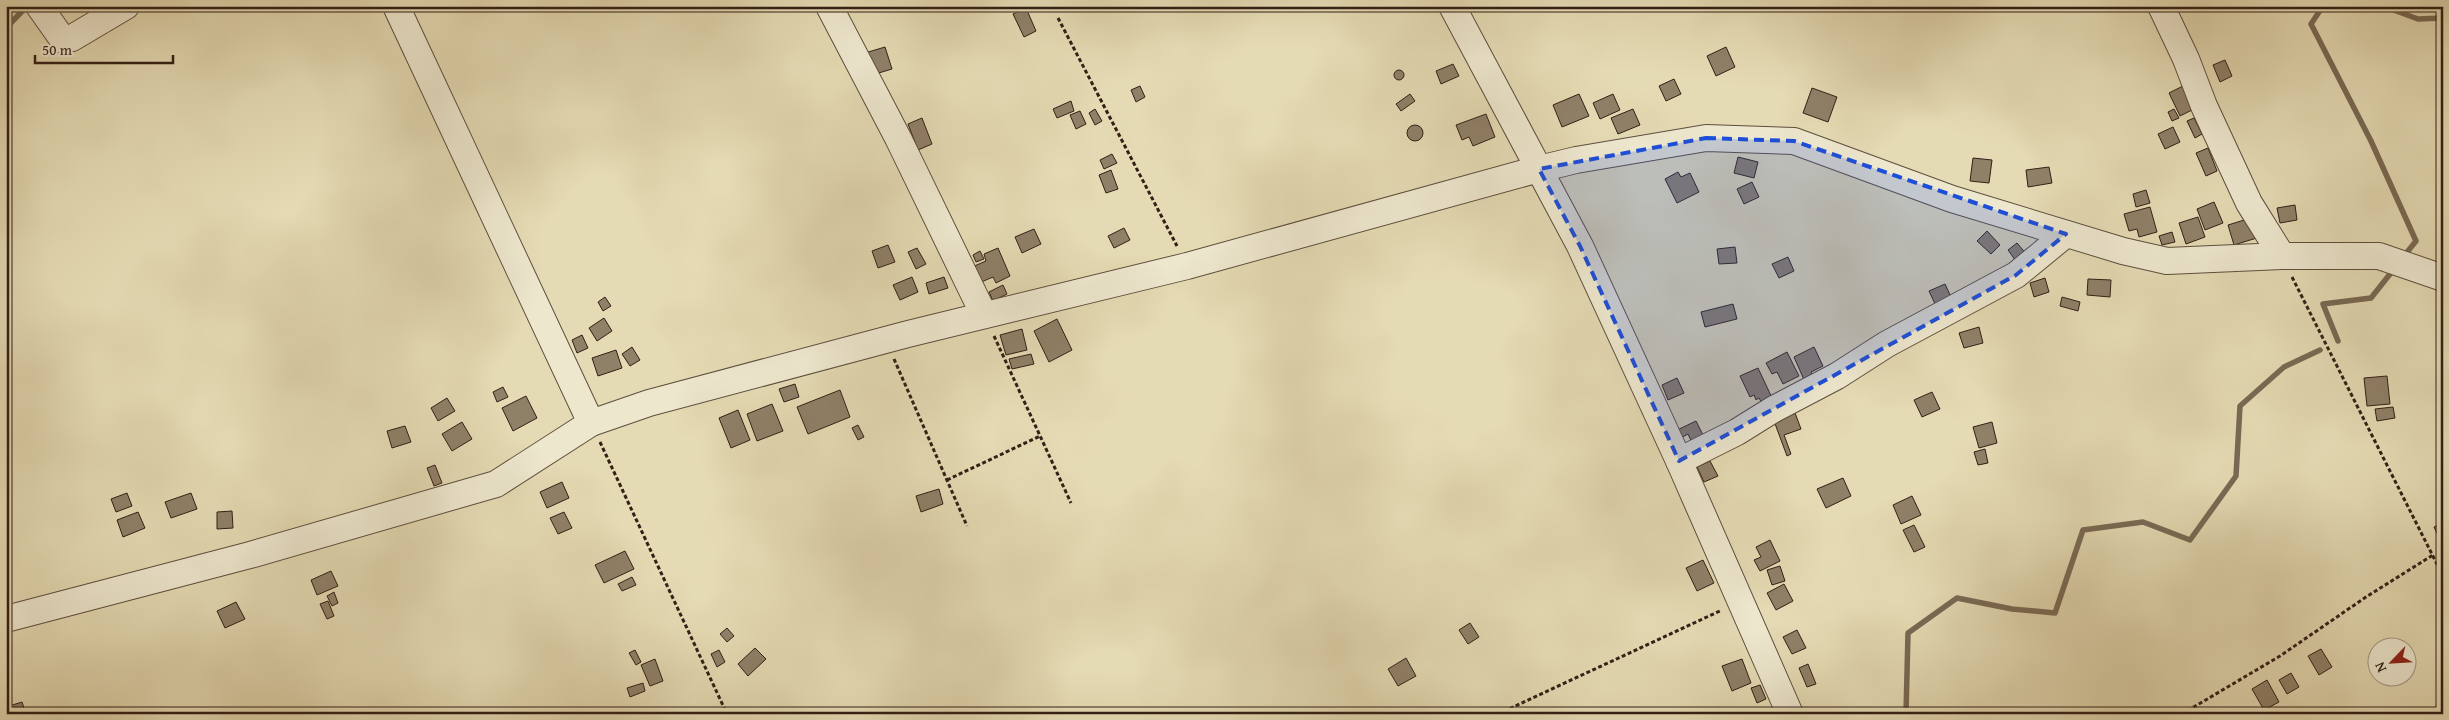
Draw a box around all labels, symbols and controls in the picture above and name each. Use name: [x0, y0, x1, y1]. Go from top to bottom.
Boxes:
scale bar: [35, 32, 172, 64]
text: 50 m: [42, 39, 73, 60]
north arrow: [2366, 638, 2416, 688]
text: N: [2369, 658, 2391, 676]

